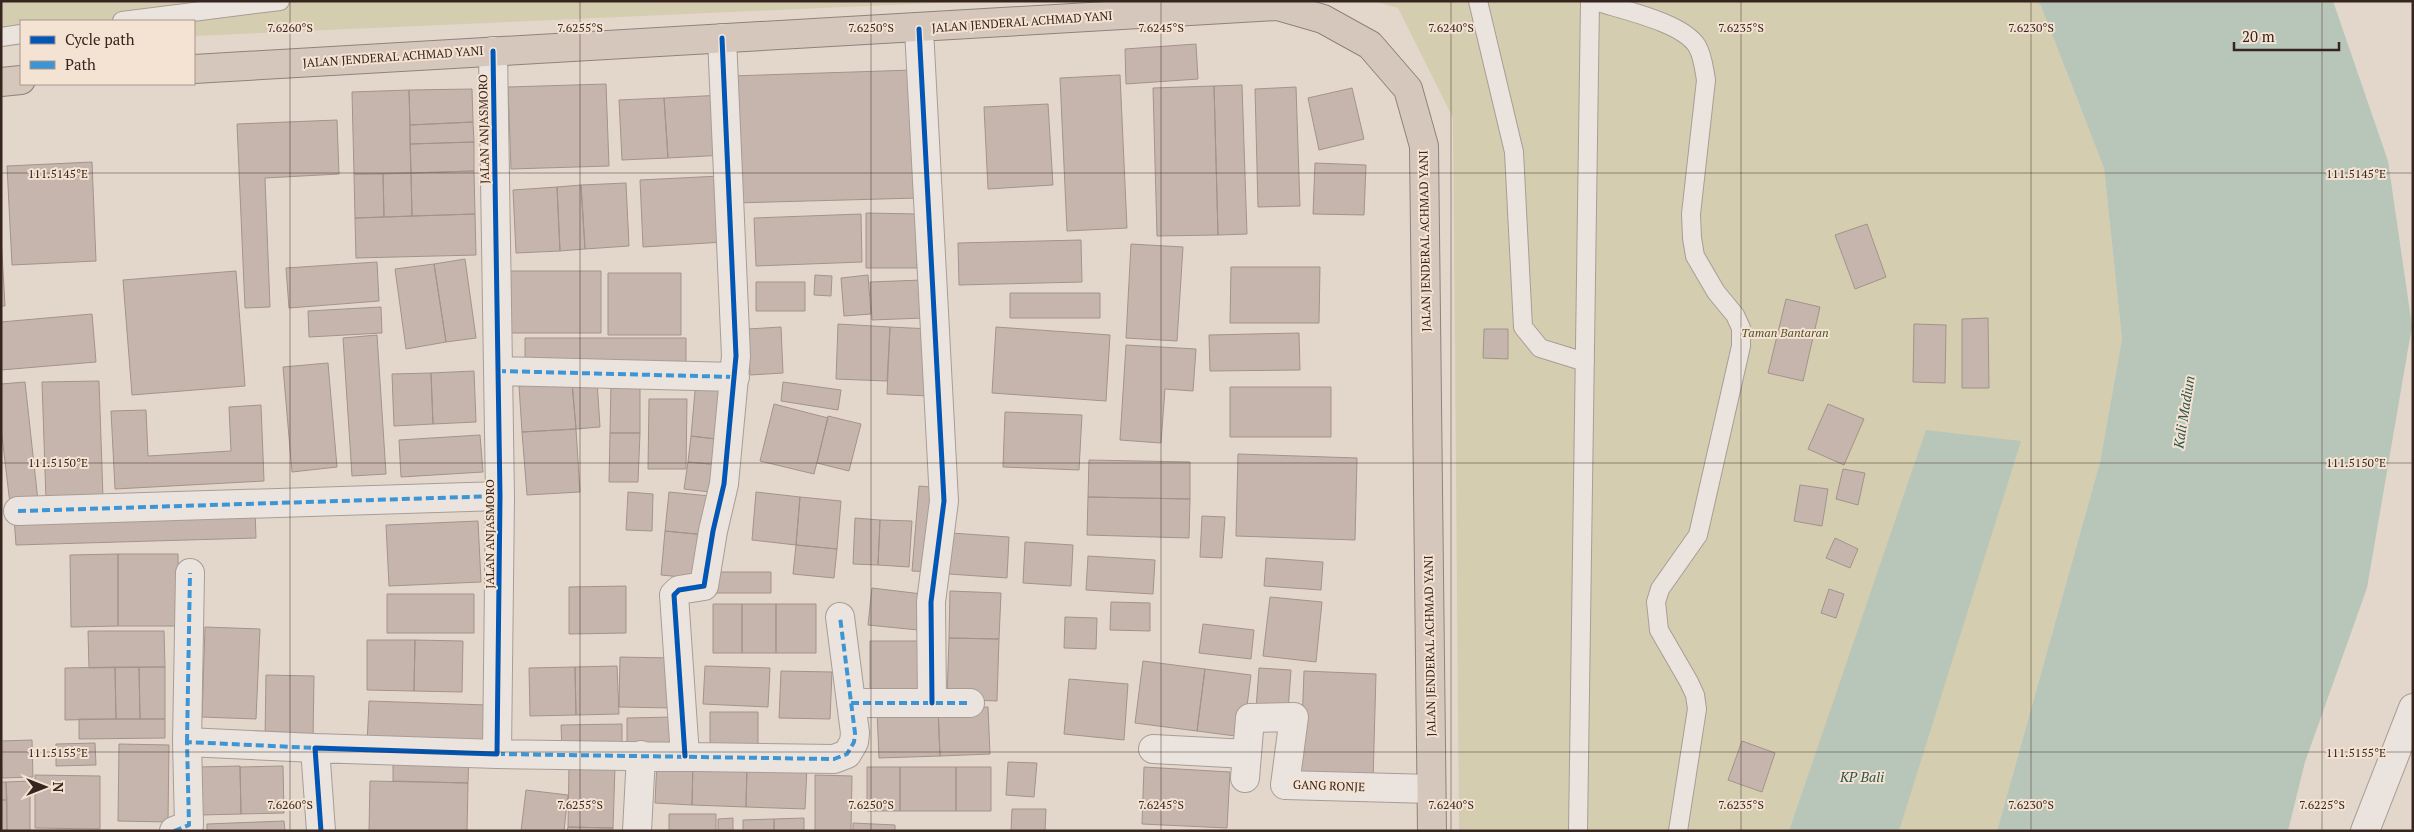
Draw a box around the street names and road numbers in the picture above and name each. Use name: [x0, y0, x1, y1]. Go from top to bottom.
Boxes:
street label: JALAN JENDERAL ACHMAD YANI: [931, 8, 1113, 35]
street label: JALAN JENDERAL ACHMAD YANI: [302, 43, 484, 70]
street label: JALAN ANJASMORO: [475, 74, 492, 184]
street label: JALAN JENDERAL ACHMAD YANI: [1415, 150, 1434, 332]
street label: JALAN ANJASMORO: [482, 479, 497, 589]
street label: JALAN JENDERAL ACHMAD YANI: [1420, 555, 1439, 737]
street label: GANG RONJE: [1293, 777, 1365, 794]

